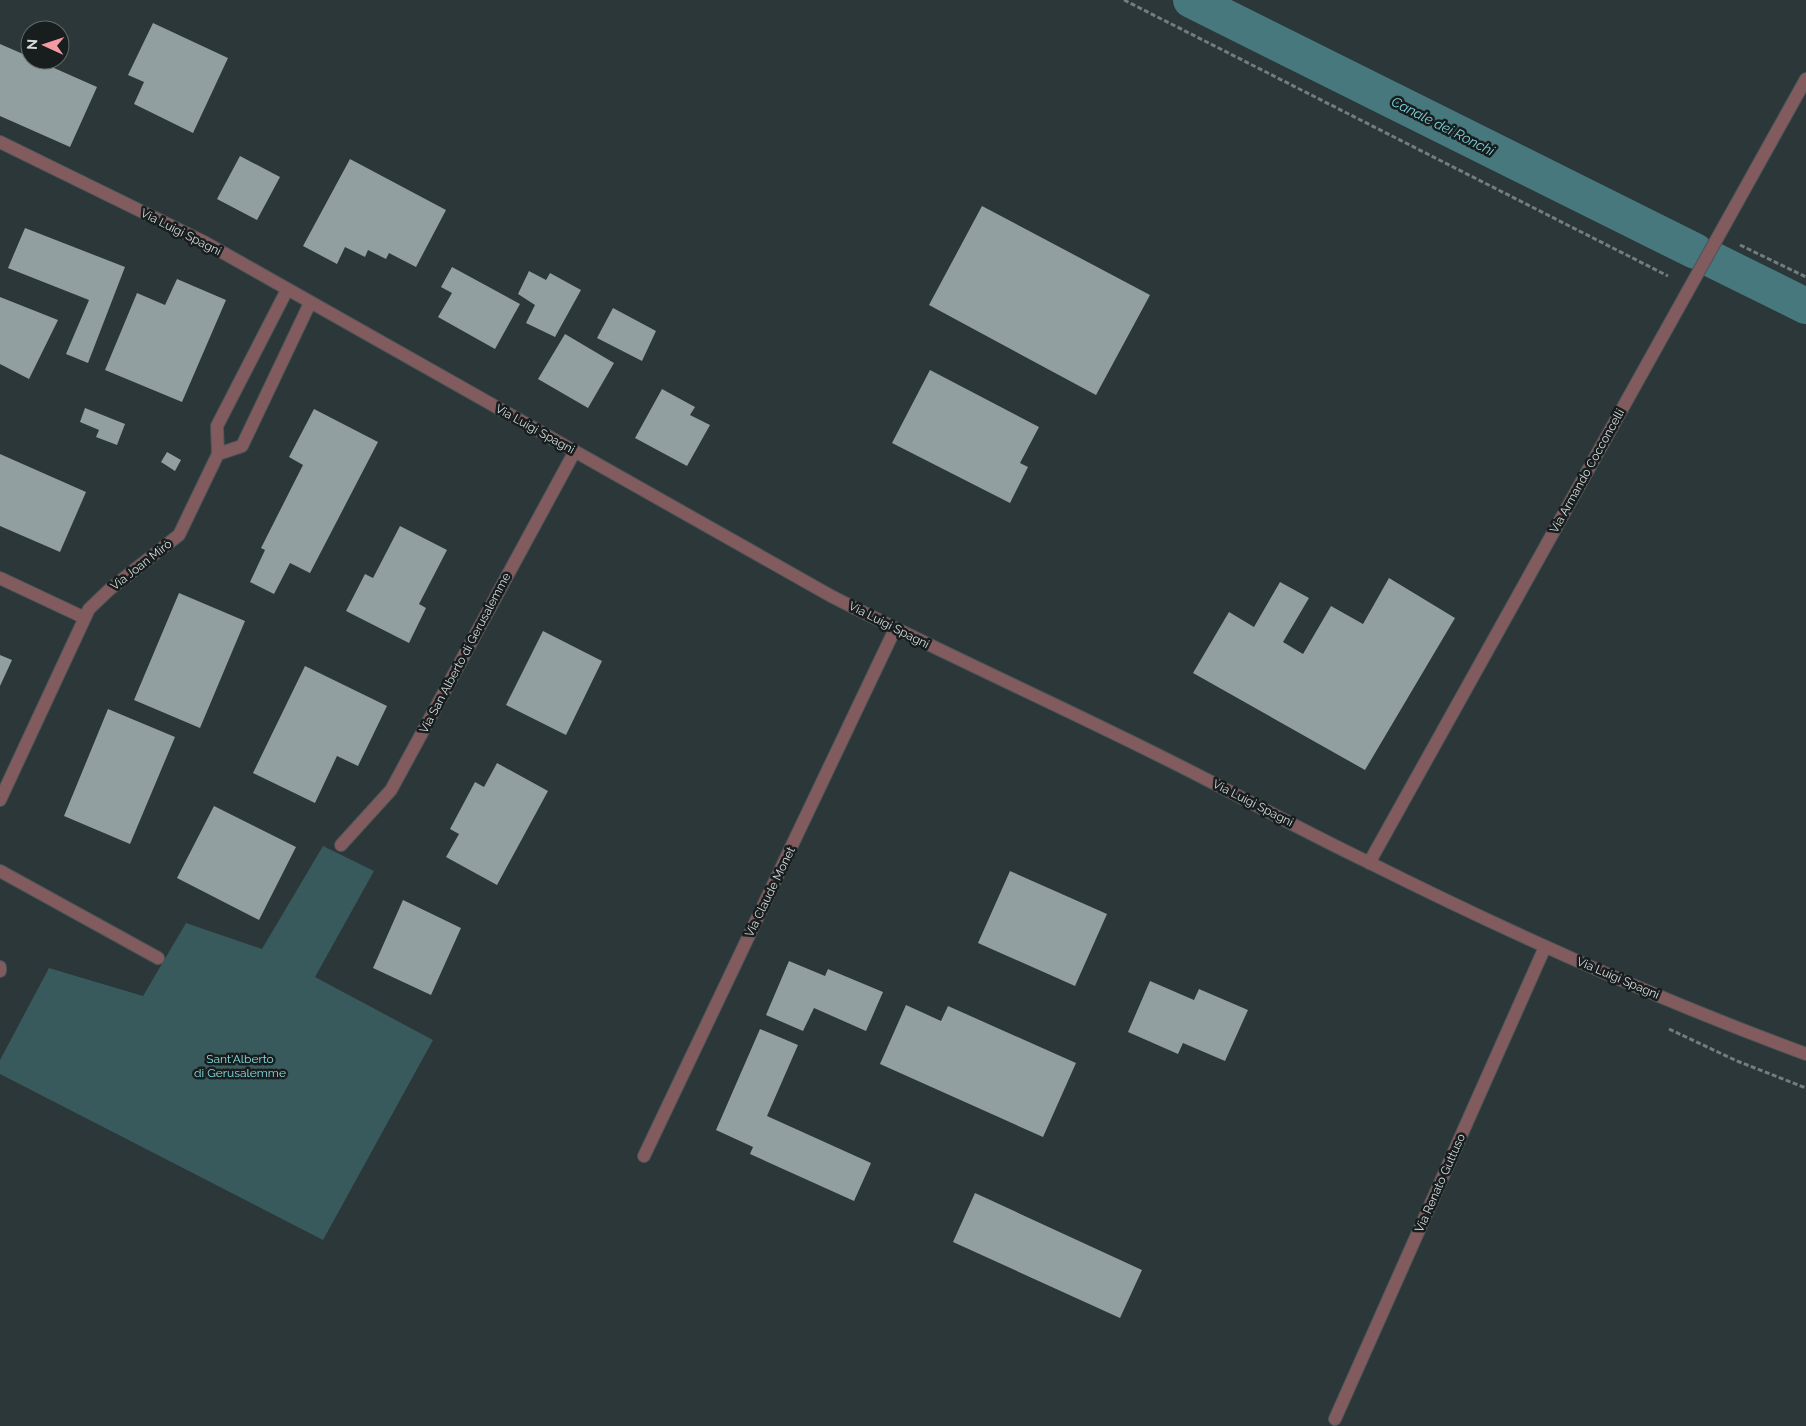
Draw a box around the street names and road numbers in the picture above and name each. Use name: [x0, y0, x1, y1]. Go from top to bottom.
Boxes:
street label: Via Luigi Spagni: [138, 206, 224, 258]
street label: Via Luigi Spagni: [493, 401, 577, 457]
street label: Via Armando Cocconcelli: [1547, 406, 1627, 536]
street label: Via Joan Mirò: [108, 537, 174, 593]
street label: Via San Alberto di Gerusalemme: [417, 570, 513, 736]
street label: Via Luigi Spagni: [846, 599, 932, 651]
street label: Via Luigi Spagni: [1210, 777, 1296, 829]
street label: Via Claude Monet: [742, 845, 798, 939]
street label: Via Luigi Spagni: [1575, 954, 1661, 1002]
street label: Via Renato Guttuso: [1412, 1132, 1468, 1234]

